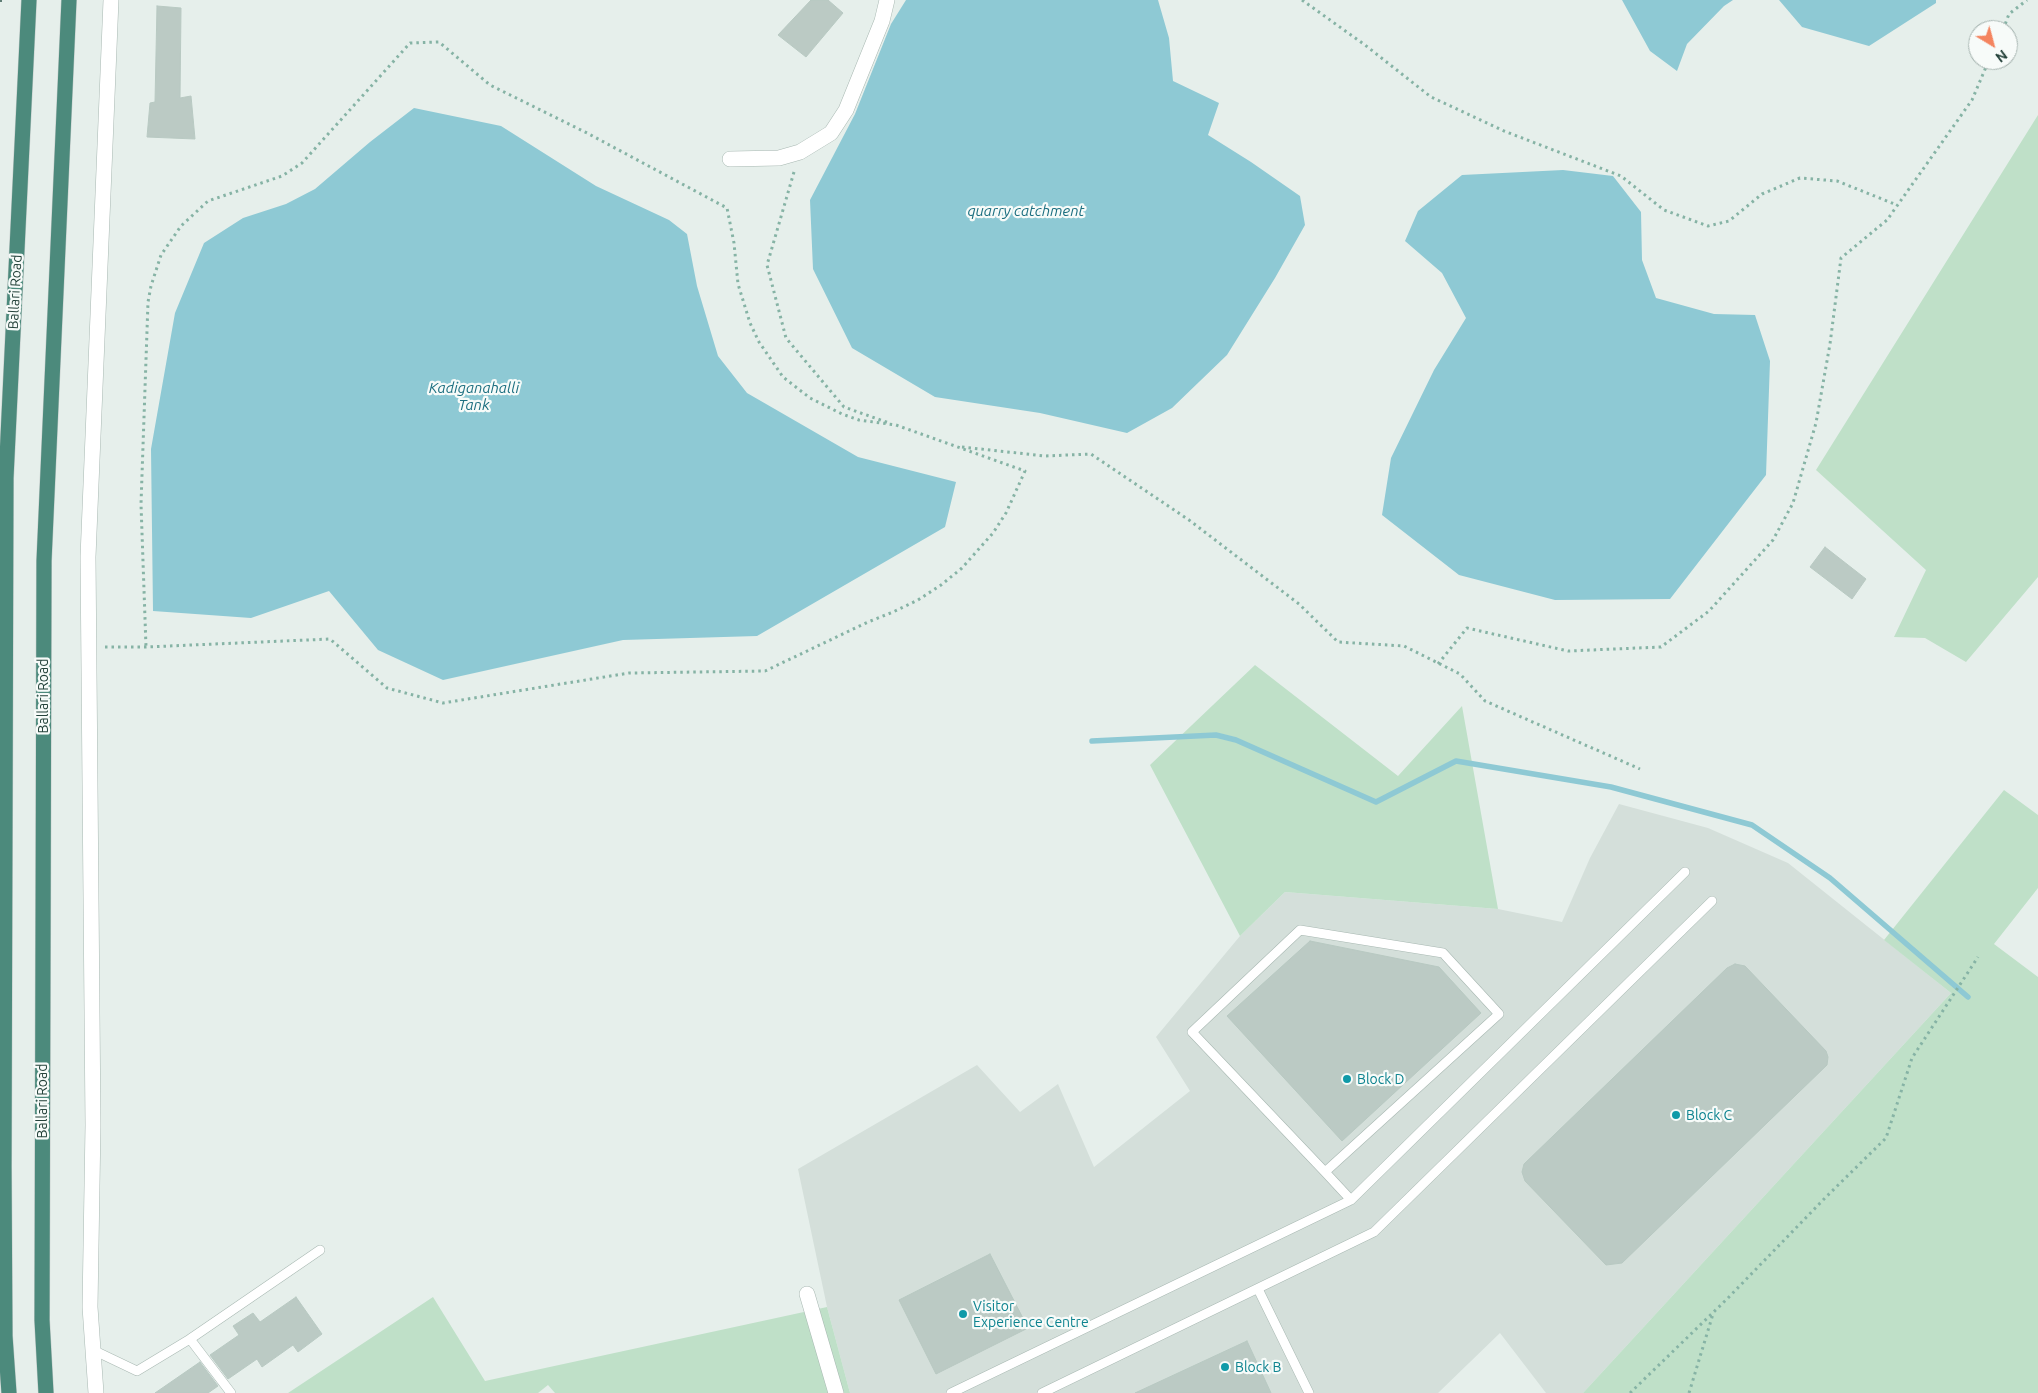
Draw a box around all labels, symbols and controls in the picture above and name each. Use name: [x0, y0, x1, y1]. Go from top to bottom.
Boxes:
north arrow: [1968, 20, 2018, 70]
text: N: [1992, 47, 2010, 66]
water label: quarry catchment: [968, 202, 1084, 220]
street label: Ballari Road: [5, 254, 25, 330]
water label: Kadiganahalli Tank: [429, 379, 519, 414]
street label: Ballari Road: [35, 659, 51, 733]
street label: Ballari Road: [34, 1064, 50, 1138]
place label: Block D: [1357, 1071, 1404, 1087]
marker: Block D: [1341, 1073, 1353, 1085]
place label: Block C: [1686, 1107, 1732, 1123]
marker: Block C: [1670, 1109, 1682, 1121]
place label: Visitor Experience Centre: [973, 1298, 1089, 1330]
marker: Visitor Experience Centre: [957, 1308, 969, 1320]
place label: Block B: [1235, 1359, 1281, 1375]
marker: Block B: [1219, 1361, 1231, 1373]

